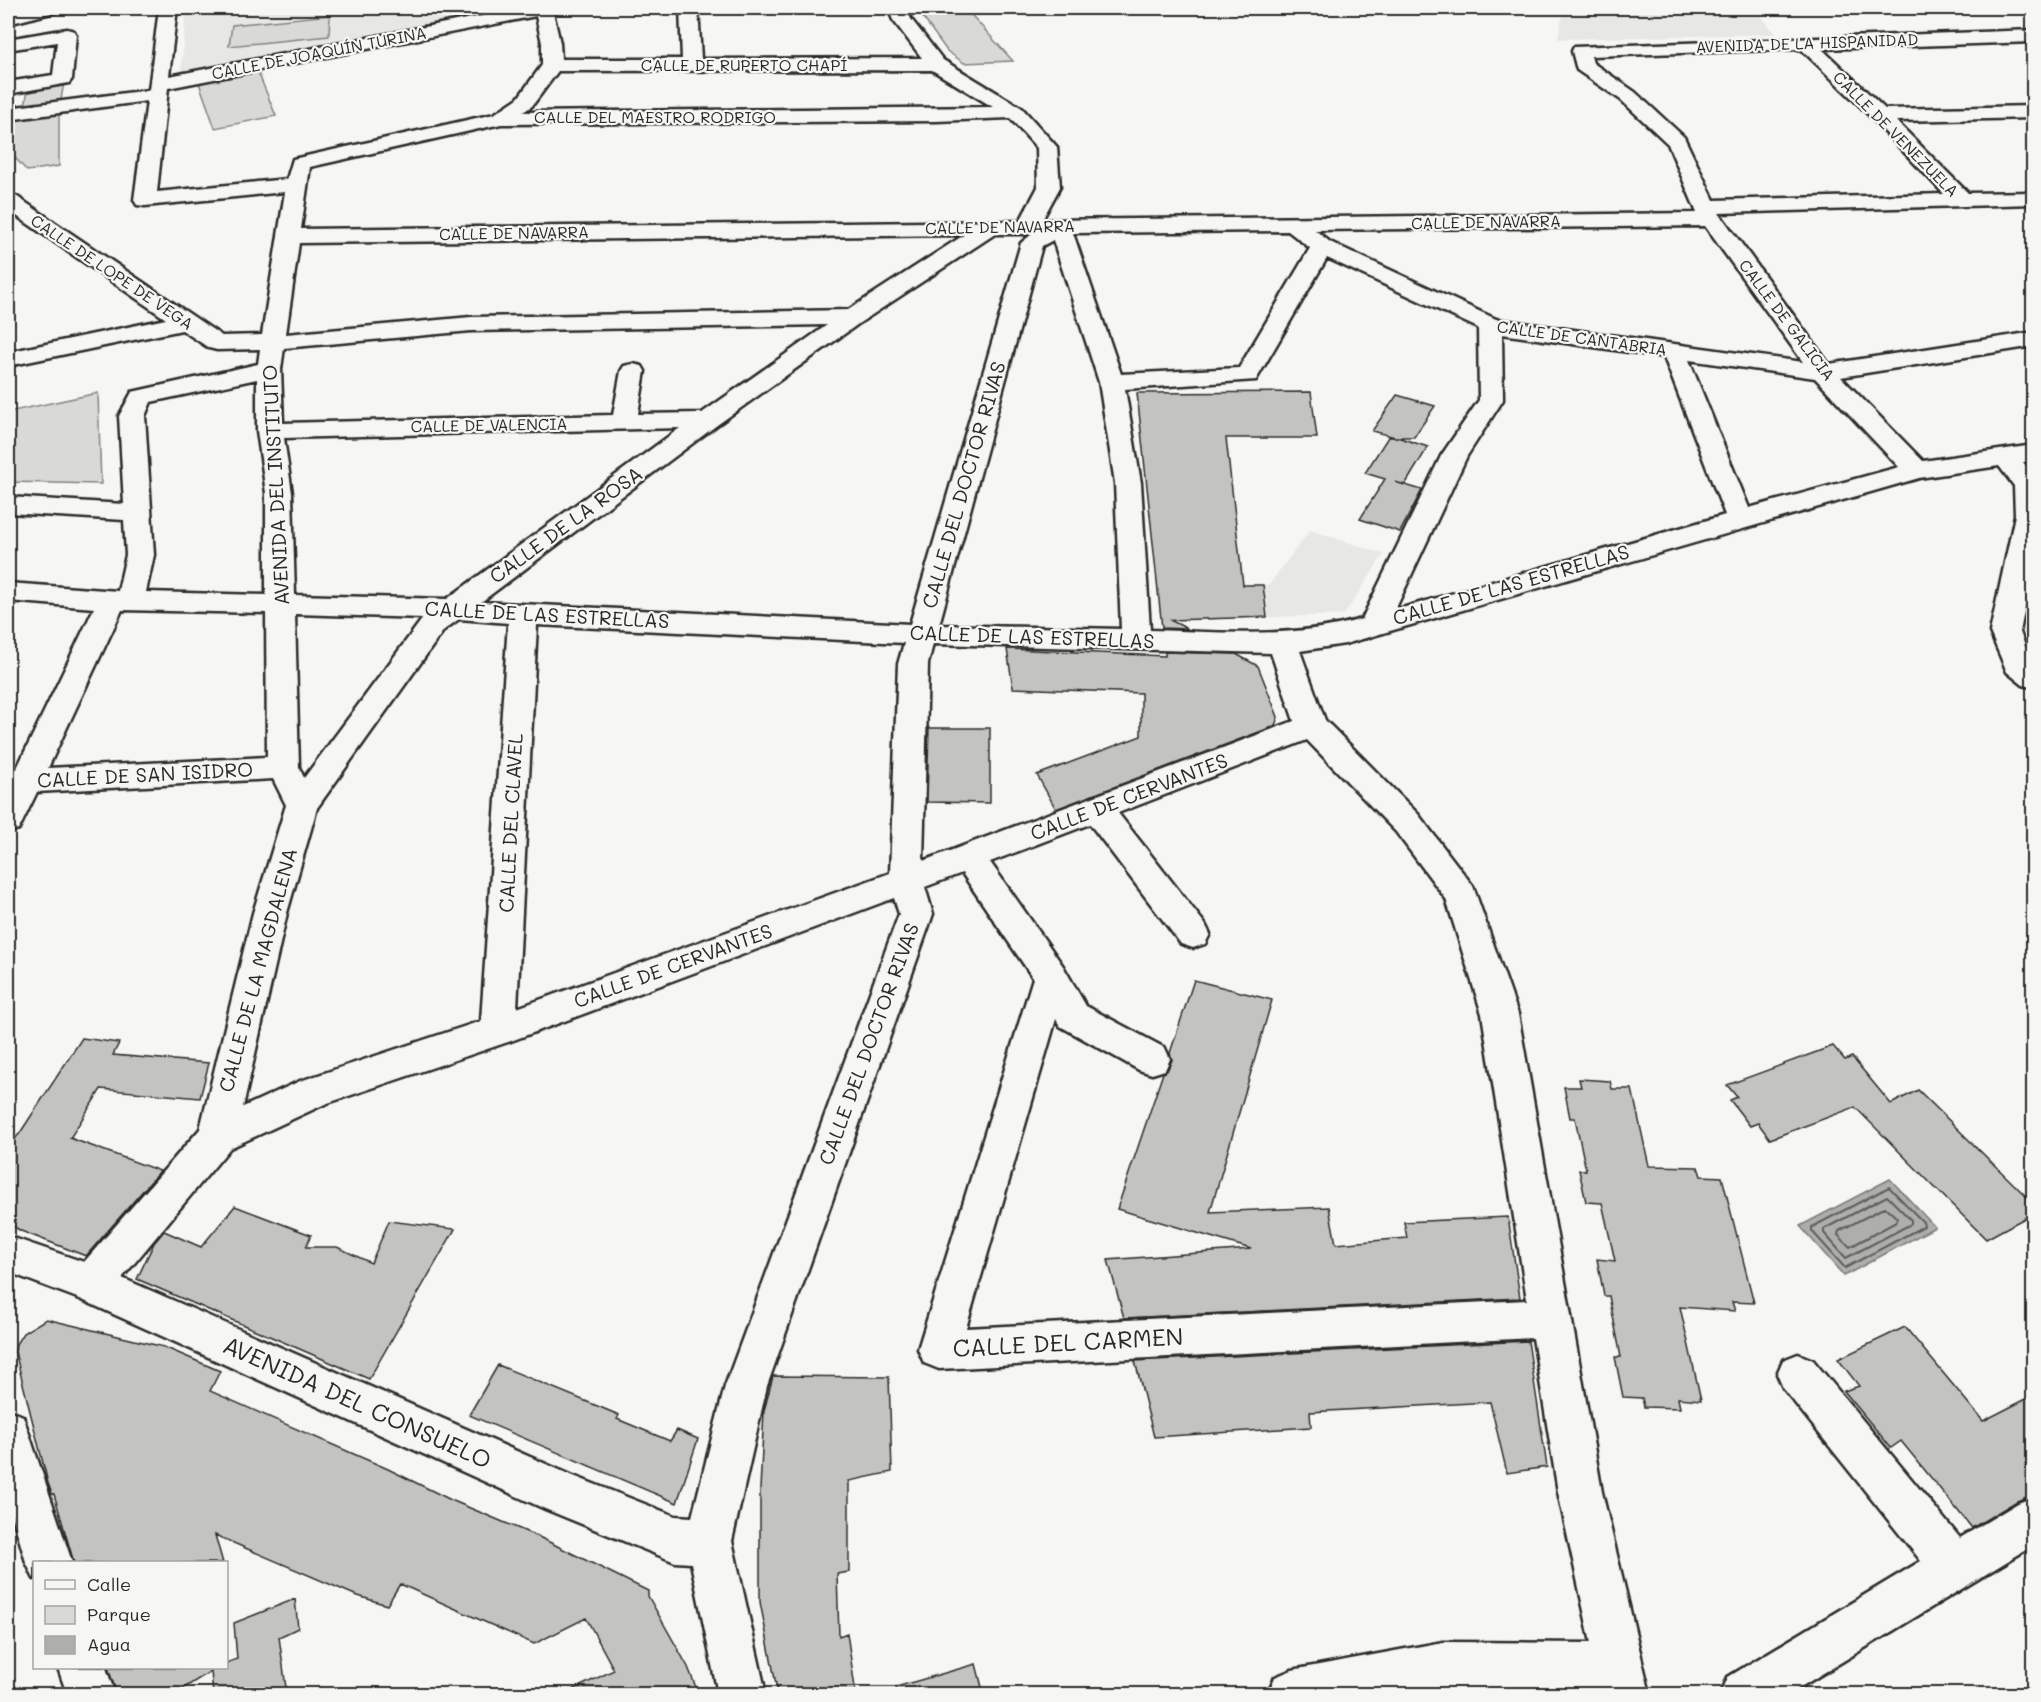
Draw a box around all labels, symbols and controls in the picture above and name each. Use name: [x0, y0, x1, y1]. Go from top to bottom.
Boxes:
street label: CALLE DE JOAQUÍN TURINA: [210, 21, 428, 84]
street label: AVENIDA DE LA HISPANIDAD: [1695, 28, 1919, 57]
street label: CALLE DE RUPERTO CHAPÍ: [641, 54, 847, 75]
street label: CALLE DE VENEZUELA: [1829, 66, 1964, 201]
street label: CALLE DEL MAESTRO RODRIGO: [534, 106, 776, 127]
street label: CALLE DE LOPE DE VEGA: [27, 209, 198, 334]
street label: CALLE DE NAVARRA: [1411, 210, 1561, 233]
street label: CALLE DE NAVARRA: [925, 215, 1075, 238]
street label: CALLE DE NAVARRA: [439, 221, 589, 244]
street label: CALLE DE GALICIA: [1735, 255, 1840, 385]
street label: CALLE DE CANTABRIA: [1496, 315, 1668, 360]
street label: CALLE DEL DOCTOR RIVAS: [915, 358, 1011, 611]
street label: AVENIDA DEL INSTITUTO: [256, 364, 294, 606]
street label: CALLE DE VALENCIA: [410, 413, 568, 436]
street label: CALLE DE LA ROSA: [484, 460, 647, 589]
street label: CALLE DE LAS ESTRELLAS: [1389, 538, 1632, 630]
street label: CALLE DE LAS ESTRELLAS: [424, 595, 670, 633]
street label: CALLE DE LAS ESTRELLAS: [909, 619, 1155, 653]
street label: CALLE DEL CLAVEL: [492, 732, 528, 913]
street label: CALLE DE CERVANTES: [1026, 746, 1231, 846]
street label: CALLE DE SAN ISIDRO: [36, 755, 254, 793]
street label: CALLE DE LA MAGDALENA: [212, 845, 302, 1095]
street label: CALLE DE CERVANTES: [570, 917, 776, 1013]
street label: CALLE DEL DOCTOR RIVAS: [812, 919, 924, 1168]
street label: CALLE DEL CARMEN: [952, 1320, 1184, 1363]
street label: AVENIDA DEL CONSUELO: [219, 1328, 497, 1475]
legend: [33, 1561, 228, 1669]
text: Calle: [87, 1572, 131, 1596]
text: Parque: [87, 1602, 151, 1626]
text: Agua: [87, 1632, 131, 1656]

